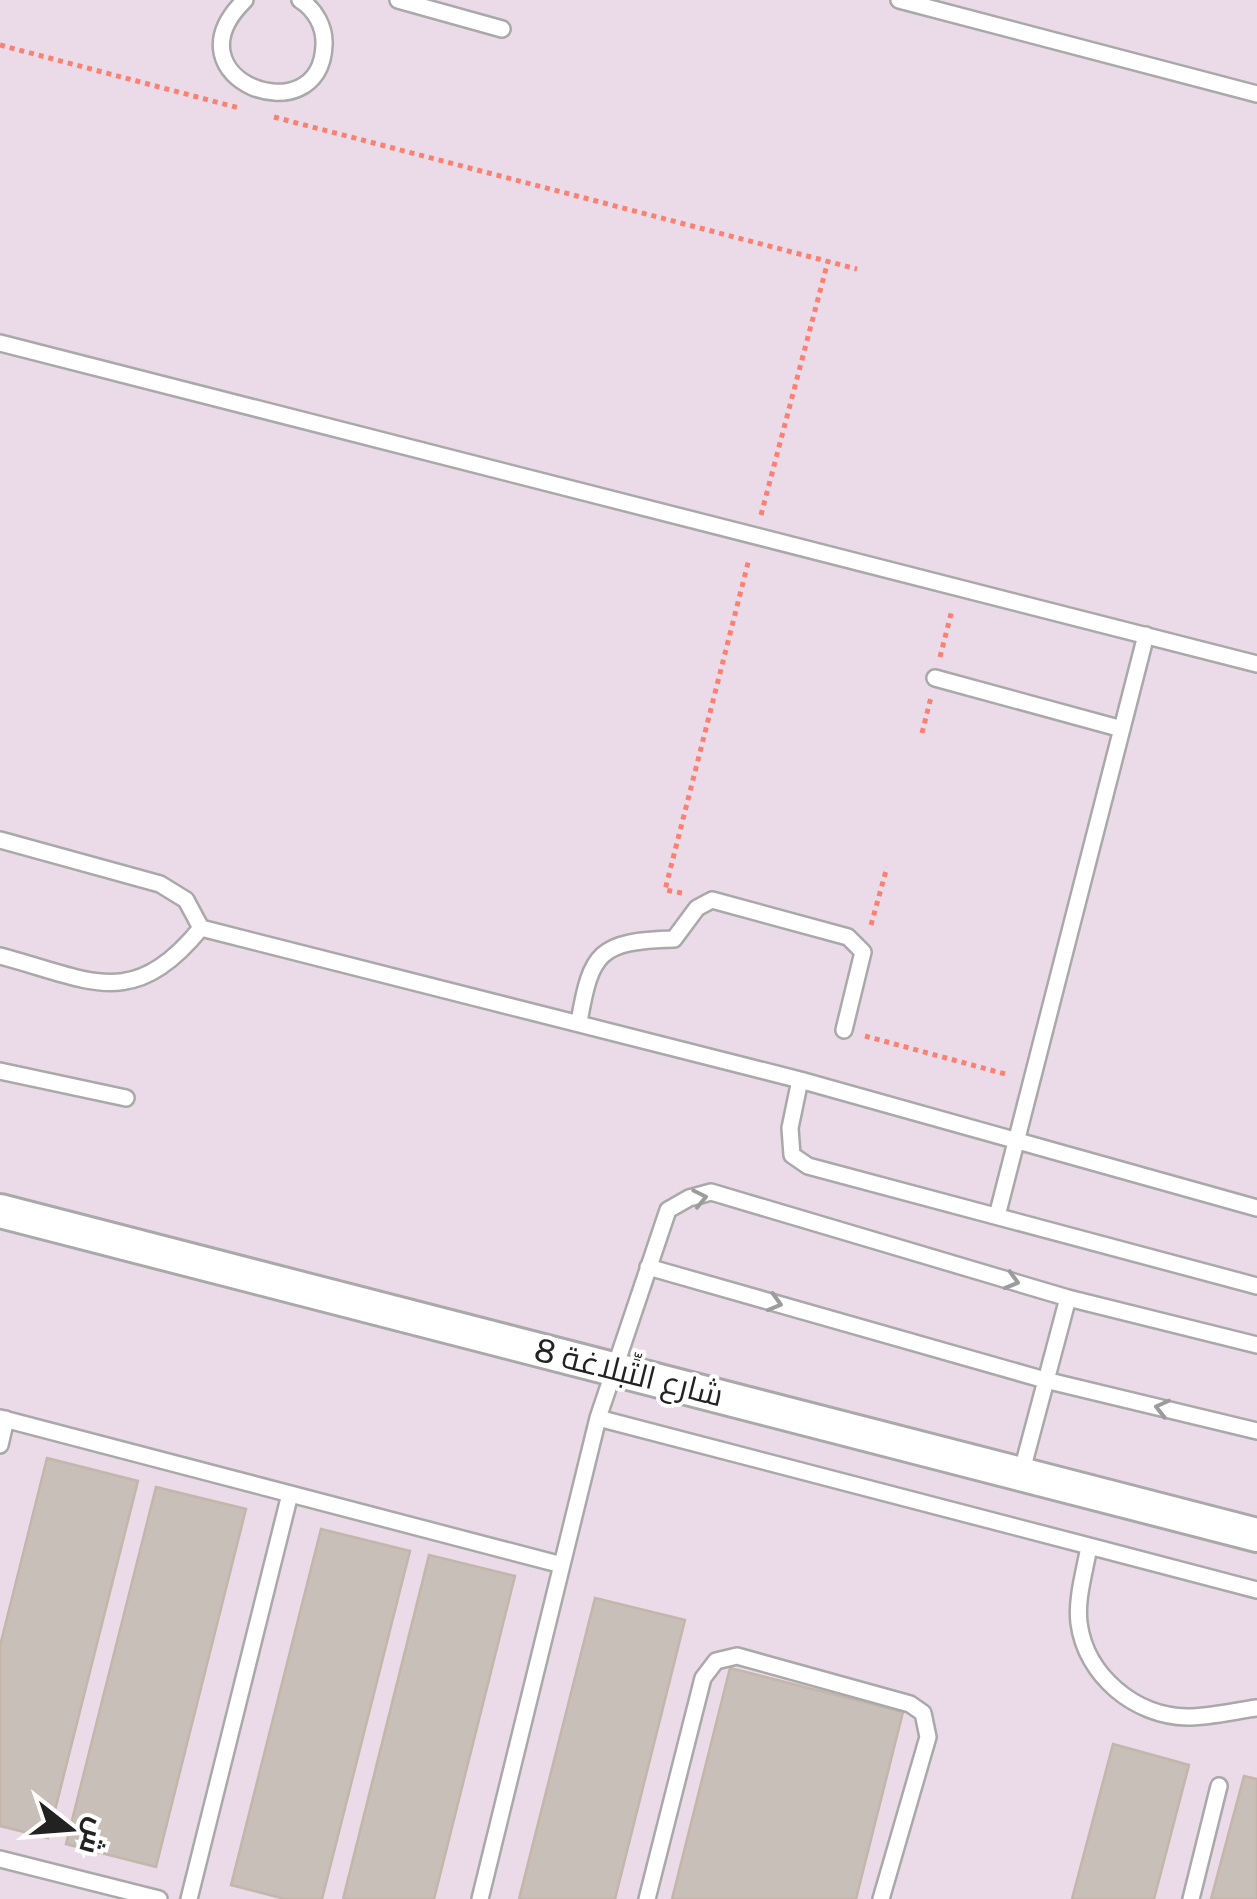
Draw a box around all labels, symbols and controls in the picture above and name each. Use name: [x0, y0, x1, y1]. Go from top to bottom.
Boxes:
one-way arrow: [691, 1188, 708, 1209]
one-way arrow: [1002, 1269, 1019, 1290]
one-way arrow: [766, 1291, 783, 1312]
street label: شارع التِّبلاغة 8: [530, 1327, 728, 1417]
one-way arrow: [1154, 1399, 1171, 1420]
north arrow: [20, 1779, 120, 1879]
text: ش: [72, 1814, 115, 1858]

